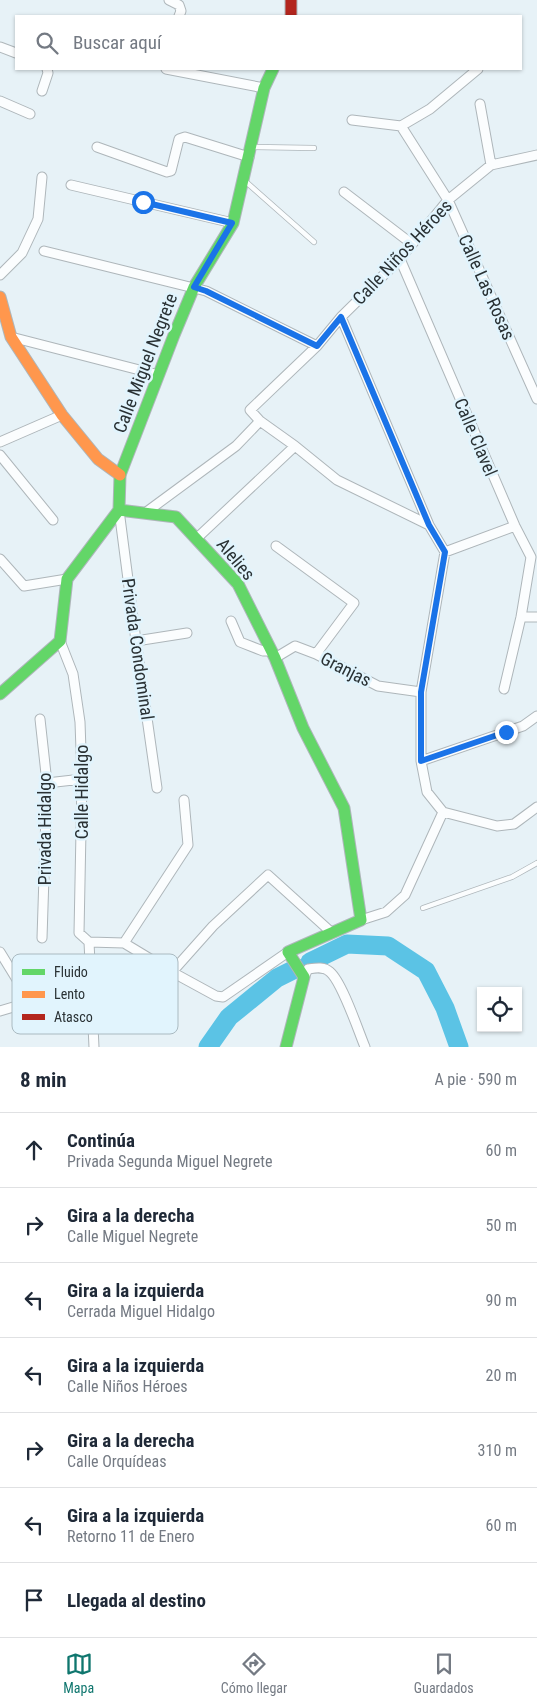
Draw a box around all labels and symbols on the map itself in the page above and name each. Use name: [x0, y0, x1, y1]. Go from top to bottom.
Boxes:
route start: [132, 191, 155, 214]
street label: Calle Niños Héroes: [348, 195, 456, 309]
street label: Calle Las Rosas: [454, 231, 520, 343]
street label: Calle Miguel Negrete: [109, 290, 181, 436]
street label: Calle Clavel: [450, 395, 502, 479]
street label: Alelies: [213, 534, 259, 584]
street label: Privada Condominal: [118, 577, 158, 721]
street label: Granjas: [317, 647, 375, 691]
route end: [495, 721, 518, 744]
street label: Calle Hidalgo: [71, 745, 92, 839]
street label: Privada Hidalgo: [34, 773, 55, 885]
legend: [12, 954, 178, 1034]
text: Fluido: [54, 964, 88, 980]
text: Lento: [54, 986, 85, 1002]
text: Atasco: [54, 1009, 93, 1025]

